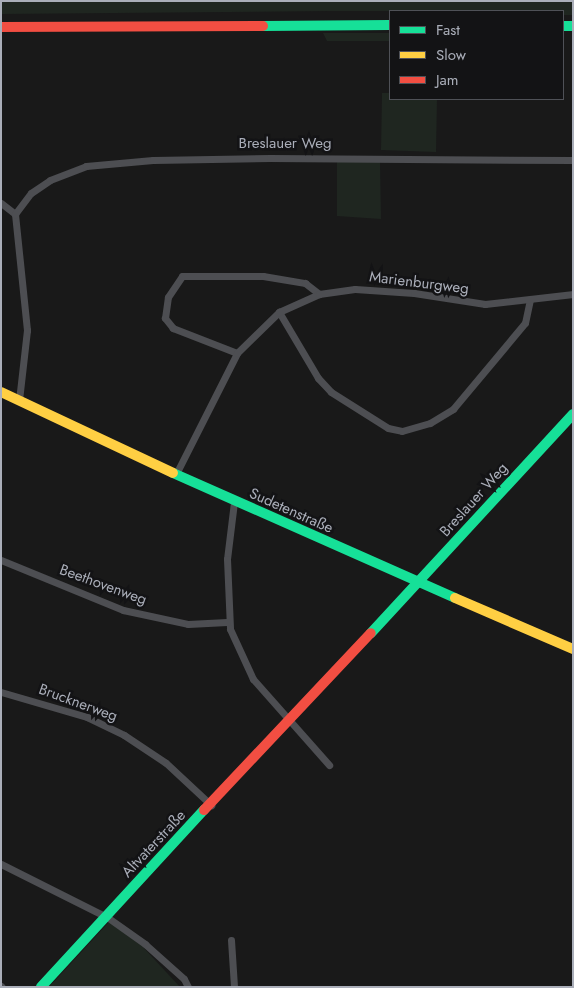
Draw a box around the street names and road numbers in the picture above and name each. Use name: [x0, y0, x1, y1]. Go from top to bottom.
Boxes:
street label: Breslauer Weg: [239, 135, 331, 153]
street label: Marienburgweg: [368, 268, 470, 298]
street label: Breslauer Weg: [436, 459, 512, 541]
street label: Sudetenstraße: [246, 485, 336, 537]
street label: Beethovenweg: [57, 561, 149, 609]
street label: Brucknerweg: [36, 680, 120, 726]
street label: Altvaterstraße: [118, 807, 190, 881]

